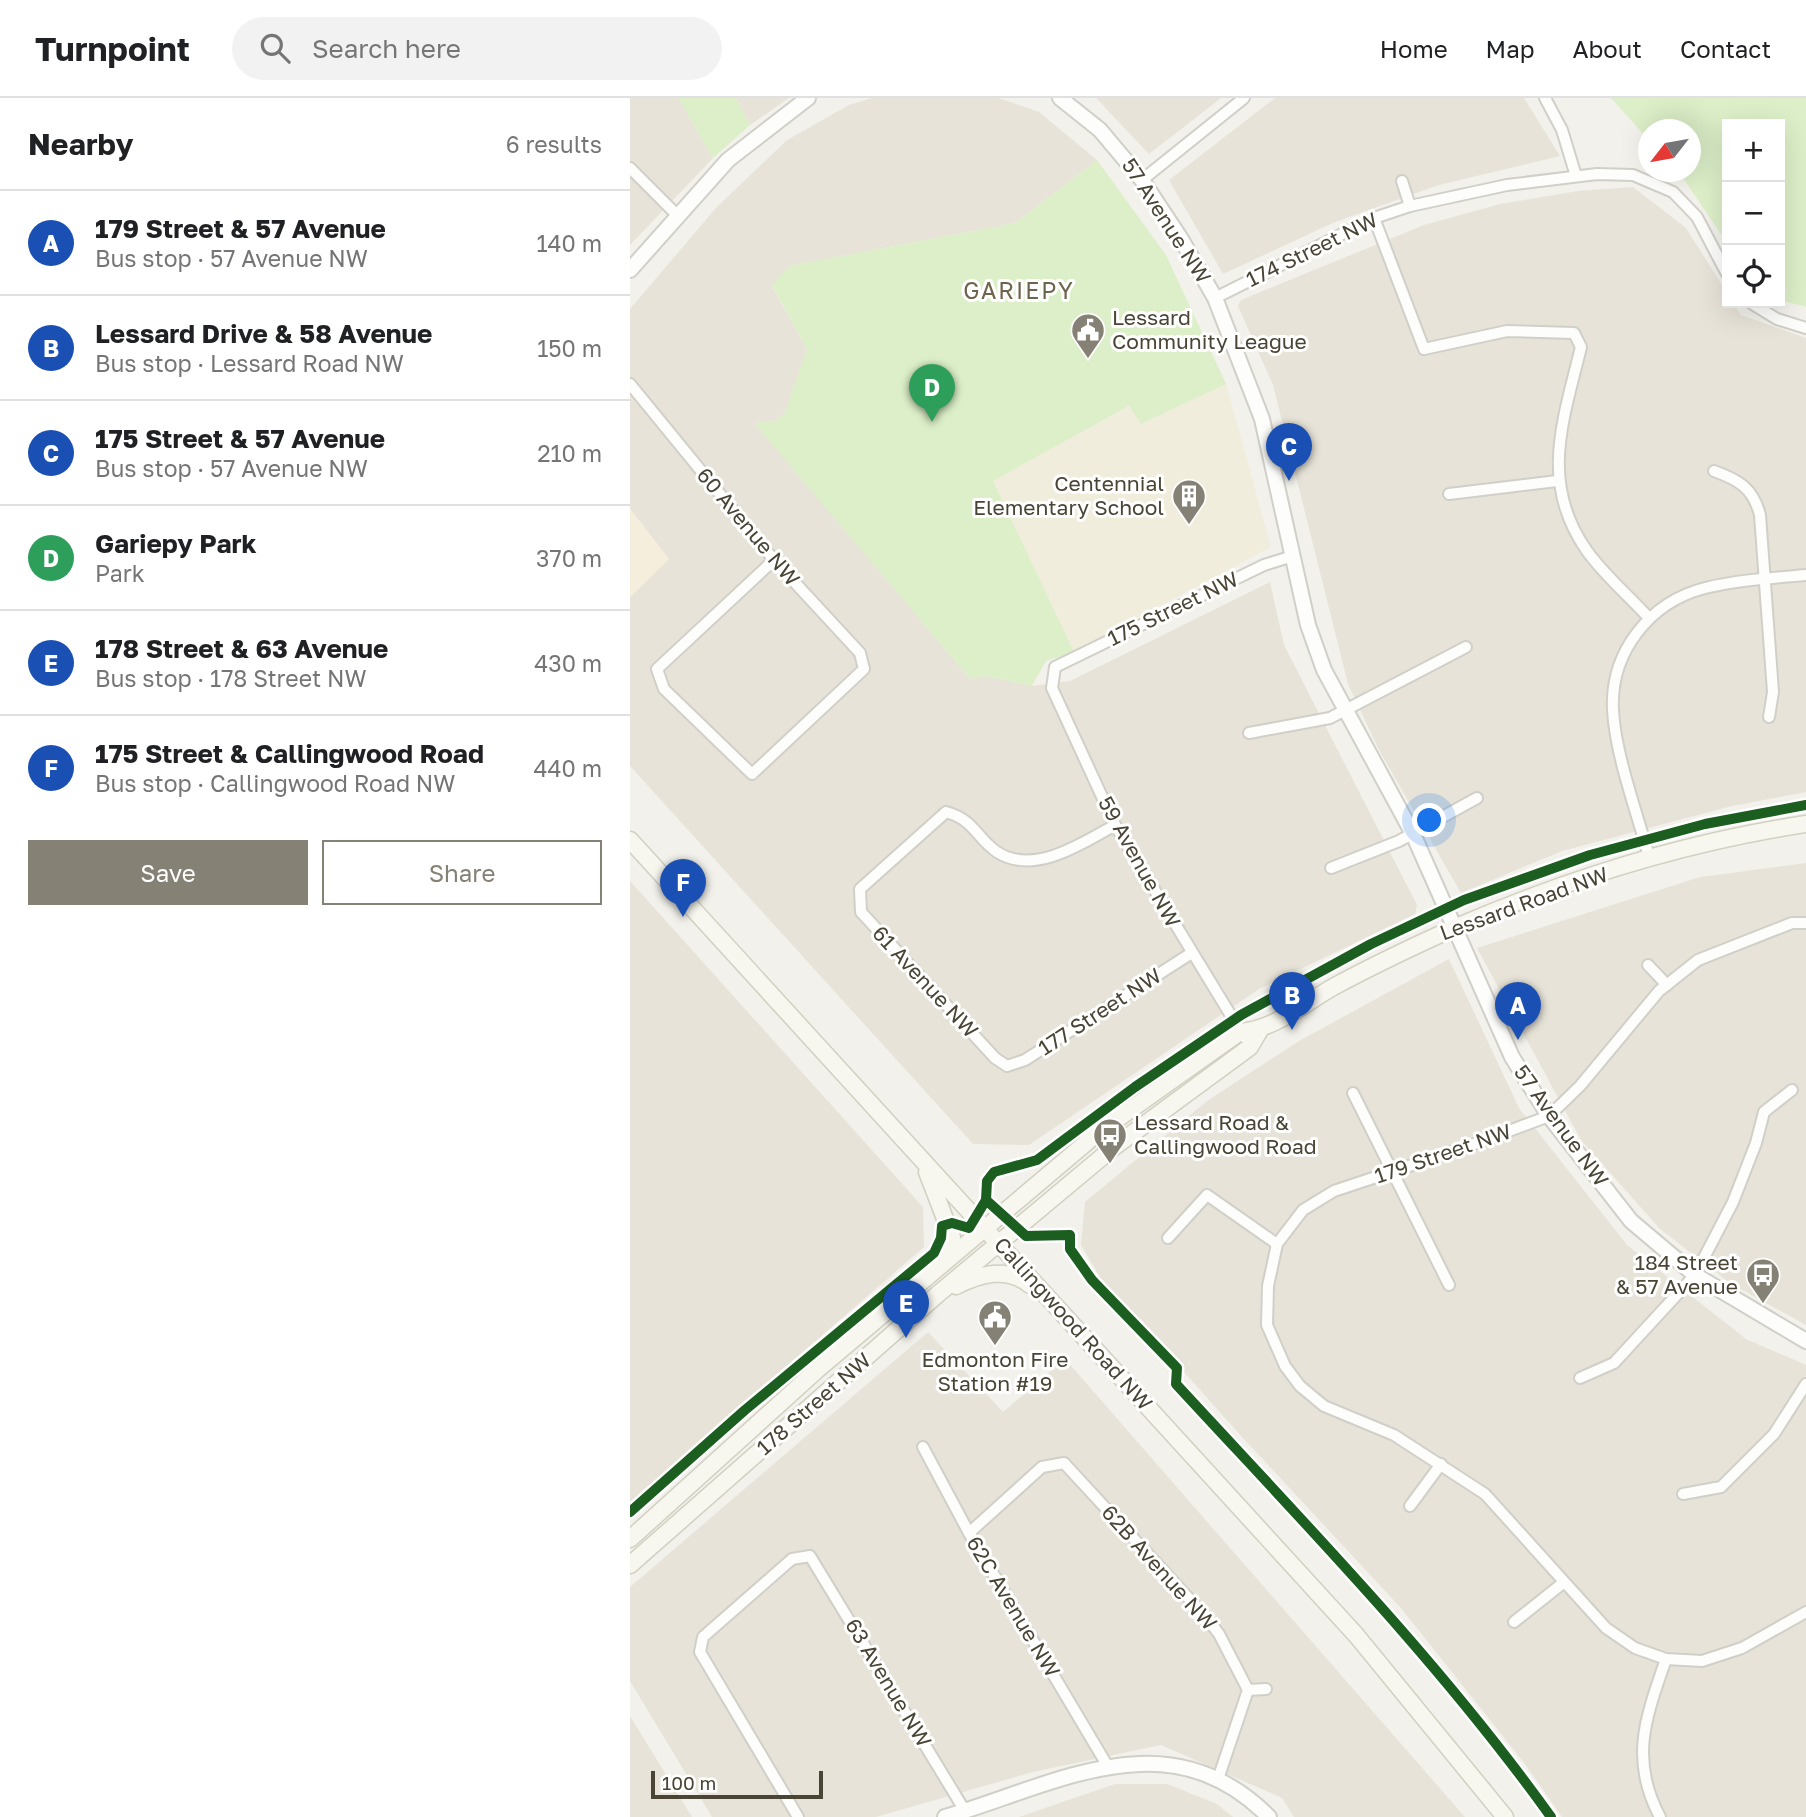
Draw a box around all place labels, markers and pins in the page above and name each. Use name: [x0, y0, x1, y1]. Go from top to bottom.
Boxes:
place label: Lessard Community League: [1112, 304, 1307, 354]
public building icon: Lessard Community League: [1069, 311, 1107, 360]
pin: D: [909, 364, 955, 422]
pin: C: [1266, 423, 1312, 481]
place label: Centennial Elementary School: [973, 470, 1164, 520]
building icon: Centennial Elementary School: [1170, 477, 1208, 526]
pin: F: [660, 859, 706, 917]
pin: B: [1269, 972, 1315, 1030]
pin: A: [1495, 982, 1541, 1040]
place label: Lessard Road & Callingwood Road: [1134, 1109, 1317, 1159]
bus stop icon: Lessard Road & Callingwood Road: [1091, 1116, 1129, 1165]
place label: 184 Street & 57 Avenue: [1616, 1249, 1738, 1299]
bus stop icon: 184 Street & 57 Avenue: [1744, 1256, 1782, 1305]
pin: E: [883, 1280, 929, 1338]
public building icon: Edmonton Fire Station #19: [976, 1298, 1014, 1347]
place label: Edmonton Fire Station #19: [922, 1346, 1068, 1396]

